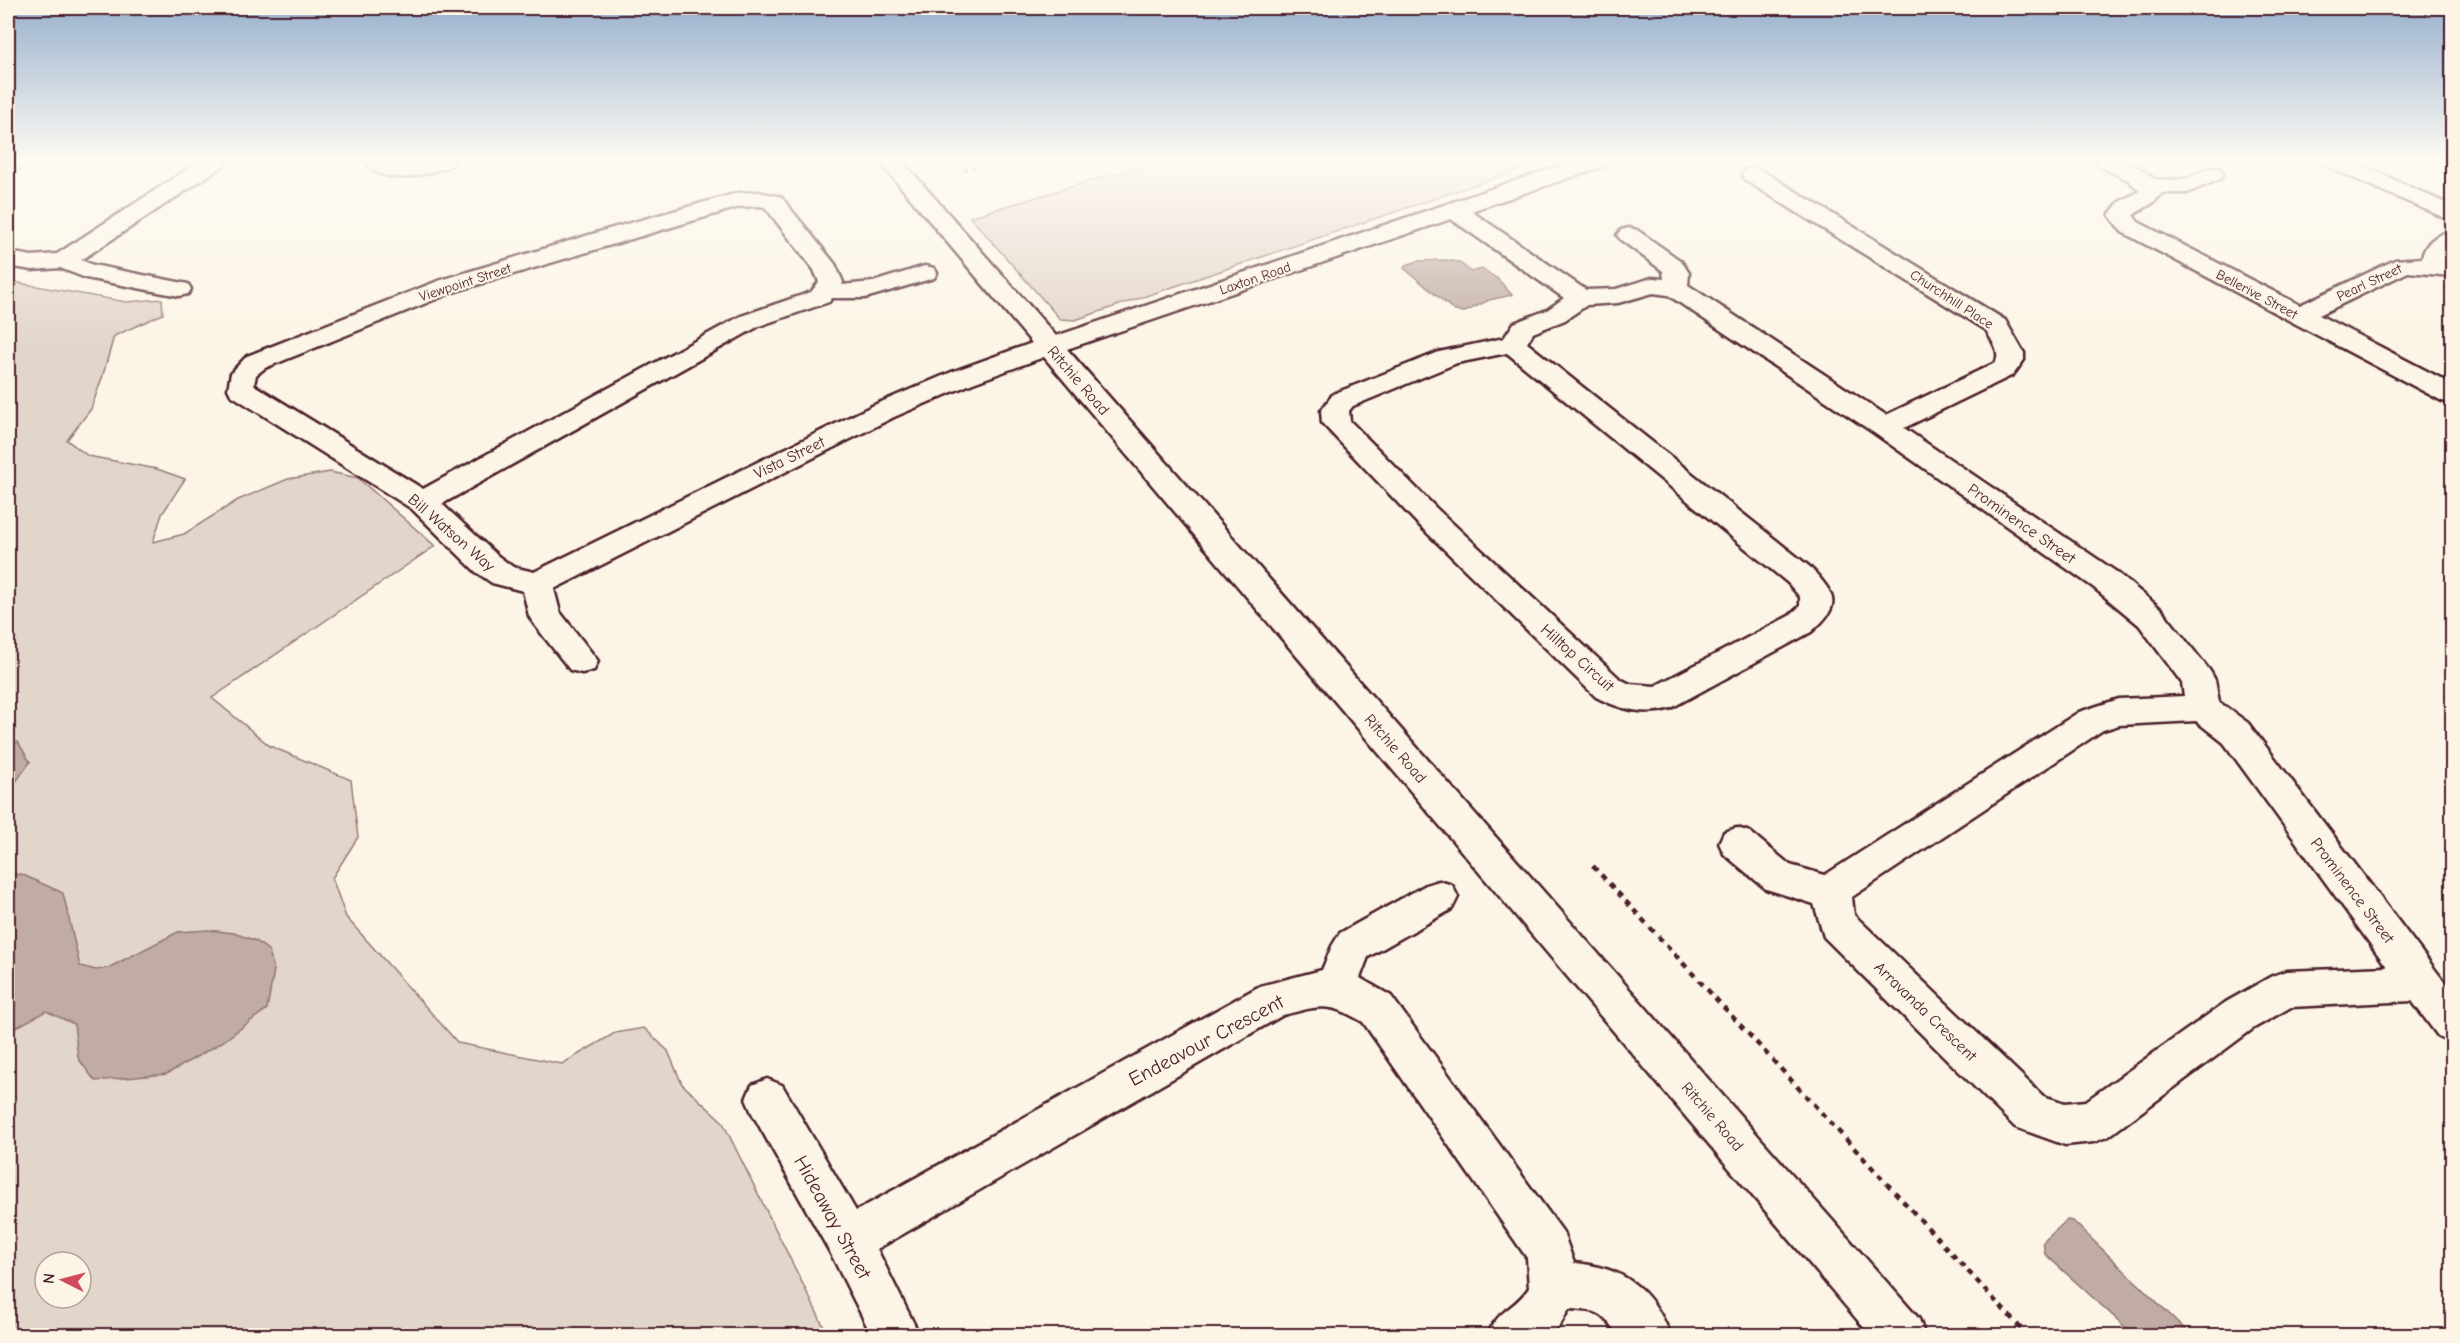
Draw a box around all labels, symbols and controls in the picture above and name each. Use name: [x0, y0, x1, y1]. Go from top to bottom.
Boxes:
street label: Laxton Road: [1217, 258, 1293, 299]
street label: Viewpoint Street: [417, 259, 514, 305]
street label: Pearl Street: [2334, 260, 2405, 305]
street label: Churchhill Place: [1907, 266, 1997, 333]
street label: Bellerive Street: [2213, 266, 2301, 324]
street label: Ritchie Road: [1044, 343, 1113, 419]
street label: Vista Street: [751, 433, 828, 483]
street label: Prominence Street: [1964, 480, 2079, 568]
street label: Bill Watson Way: [404, 490, 499, 576]
street label: Hilltop Circuit: [1537, 620, 1618, 696]
street label: Ritchie Road: [1361, 711, 1430, 787]
street label: Prominence Street: [2307, 834, 2398, 947]
street label: Arravanda Crescent: [1870, 958, 1980, 1065]
street label: Endeavour Crescent: [1125, 989, 1289, 1091]
street label: Ritchie Road: [1678, 1079, 1747, 1155]
street label: Hideaway Street: [789, 1152, 877, 1284]
north arrow: [33, 1250, 93, 1310]
text: N: [40, 1272, 59, 1285]

